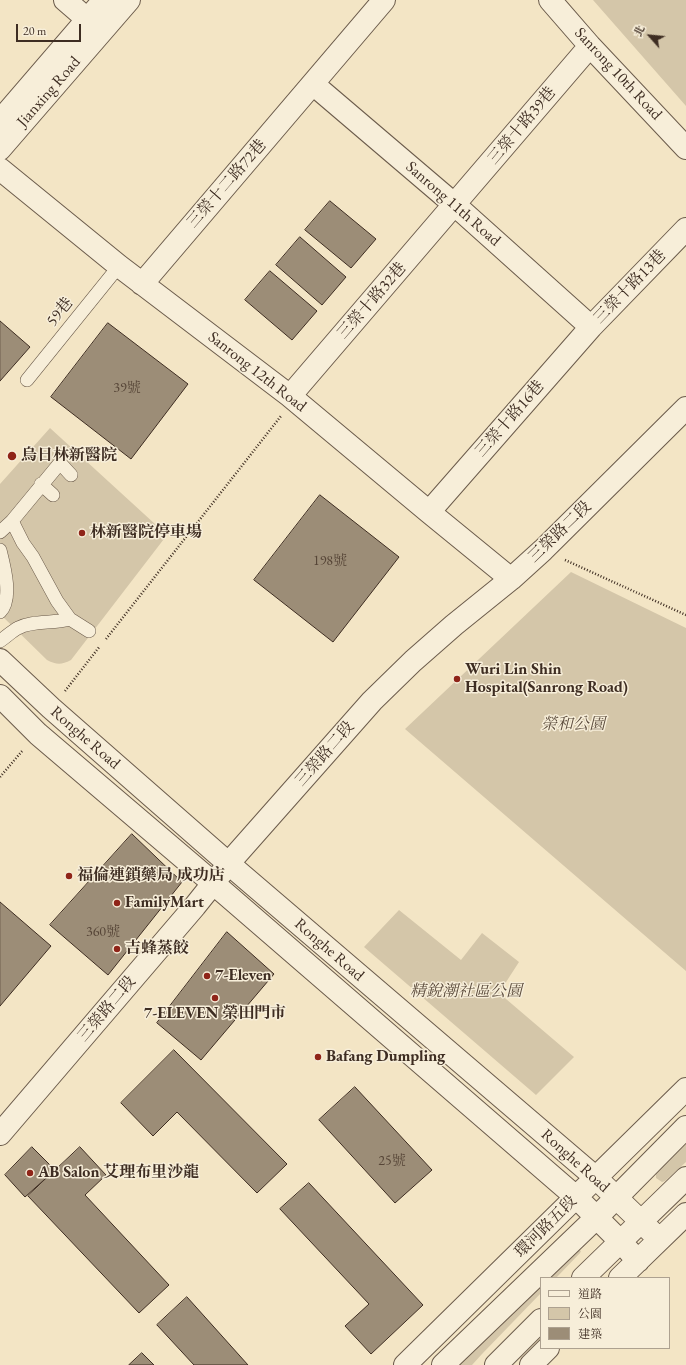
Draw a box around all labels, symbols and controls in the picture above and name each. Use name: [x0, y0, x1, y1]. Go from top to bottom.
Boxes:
scale bar: [18, 16, 83, 42]
north arrow: [630, 16, 670, 56]
text: 北: [631, 22, 648, 39]
text: 20 m: [23, 23, 46, 39]
street label: Sanrong 10th Road: [570, 24, 666, 124]
street label: Jianxing Road: [13, 53, 85, 131]
street label: 三榮十路39巷: [484, 83, 560, 169]
street label: 三榮十二路72巷: [183, 136, 271, 232]
street label: Sanrong 11th Road: [402, 158, 504, 250]
street label: 三榮十路13巷: [590, 246, 670, 328]
street label: 三榮十路32巷: [333, 259, 411, 343]
street label: 59巷: [43, 294, 77, 330]
street label: Sanrong 12th Road: [204, 328, 310, 416]
street label: 三榮十路16巷: [471, 377, 549, 461]
house number: 39號: [113, 380, 141, 396]
place label: 烏日林新醫院: [21, 446, 117, 466]
marker: 烏日林新醫院: [6, 450, 18, 462]
street label: 三榮路二段: [525, 497, 595, 567]
place label: 林新醫院停車場: [90, 523, 202, 543]
marker: 林新醫院停車場: [77, 528, 87, 538]
house number: 198號: [313, 553, 347, 569]
place label: Wuri Lin Shin Hospital(Sanrong Road): [465, 660, 628, 698]
marker: Wuri Lin Shin Hospital(Sanrong Road): [452, 674, 462, 684]
street label: Ronghe Road: [46, 703, 124, 773]
park label: 榮和公園: [541, 715, 605, 735]
street label: 三榮路二段: [292, 718, 358, 790]
place label: 福倫連鎖藥局 成功店: [77, 866, 225, 886]
marker: 福倫連鎖藥局 成功店: [64, 871, 74, 881]
place label: FamilyMart: [125, 893, 204, 913]
marker: FamilyMart: [112, 898, 122, 908]
street label: Ronghe Road: [290, 915, 368, 985]
house number: 360號: [86, 924, 120, 940]
place label: 吉蜂蒸餃: [125, 939, 189, 959]
marker: 吉蜂蒸餃: [112, 944, 122, 954]
place label: 7-Eleven: [215, 966, 272, 986]
marker: 7-Eleven: [202, 971, 212, 981]
street label: 三榮路二段: [74, 972, 140, 1046]
park label: 精銳潮社區公園: [410, 982, 522, 1002]
marker: 7-ELEVEN 榮田門市: [210, 993, 220, 1003]
place label: 7-ELEVEN 榮田門市: [144, 1004, 286, 1024]
place label: Bafang Dumpling: [326, 1047, 445, 1067]
marker: Bafang Dumpling: [313, 1052, 323, 1062]
street label: Ronghe Road: [537, 1125, 613, 1197]
house number: 25號: [378, 1153, 406, 1169]
place label: AB Salon 艾理布里沙龍: [38, 1163, 199, 1183]
marker: AB Salon 艾理布里沙龍: [25, 1168, 35, 1178]
street label: 環河路五段: [511, 1192, 581, 1262]
legend: [540, 1277, 670, 1349]
text: 道路: [578, 1286, 602, 1302]
text: 公園: [578, 1306, 602, 1322]
text: 建築: [578, 1326, 602, 1342]

